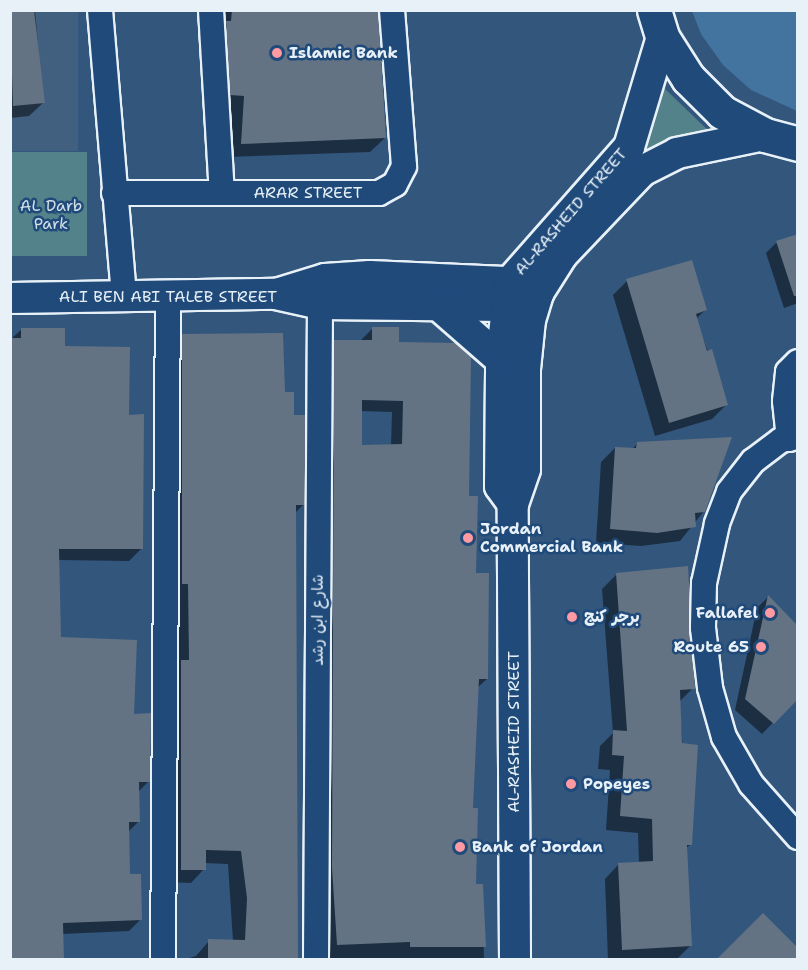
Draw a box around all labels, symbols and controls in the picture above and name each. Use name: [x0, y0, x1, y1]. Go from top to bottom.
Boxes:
place label: Islamic Bank: [289, 43, 398, 63]
marker: Islamic Bank: [270, 46, 284, 60]
street label: AL-RASHEID STREET: [511, 145, 631, 279]
street label: ARAR STREET: [253, 183, 363, 203]
park label: AL Darb Park: [20, 196, 82, 234]
street label: ALI BEN ABI TALEB STREET: [59, 287, 277, 307]
place label: Jordan Commercial Bank: [480, 519, 623, 557]
marker: Jordan Commercial Bank: [461, 531, 475, 545]
street label: شارع ابن رشد: [308, 574, 328, 666]
place label: Fallafel: [696, 603, 758, 623]
marker: Fallafel: [763, 606, 777, 620]
place label: برجر كنج: [584, 607, 640, 627]
marker: برجر كنج: [565, 610, 579, 624]
place label: Route 65: [673, 637, 749, 657]
marker: Route 65: [754, 640, 768, 654]
street label: AL-RASHEID STREET: [504, 651, 524, 813]
place label: Popeyes: [583, 774, 650, 794]
marker: Popeyes: [564, 777, 578, 791]
place label: Bank of Jordan: [472, 837, 603, 857]
marker: Bank of Jordan: [453, 840, 467, 854]

